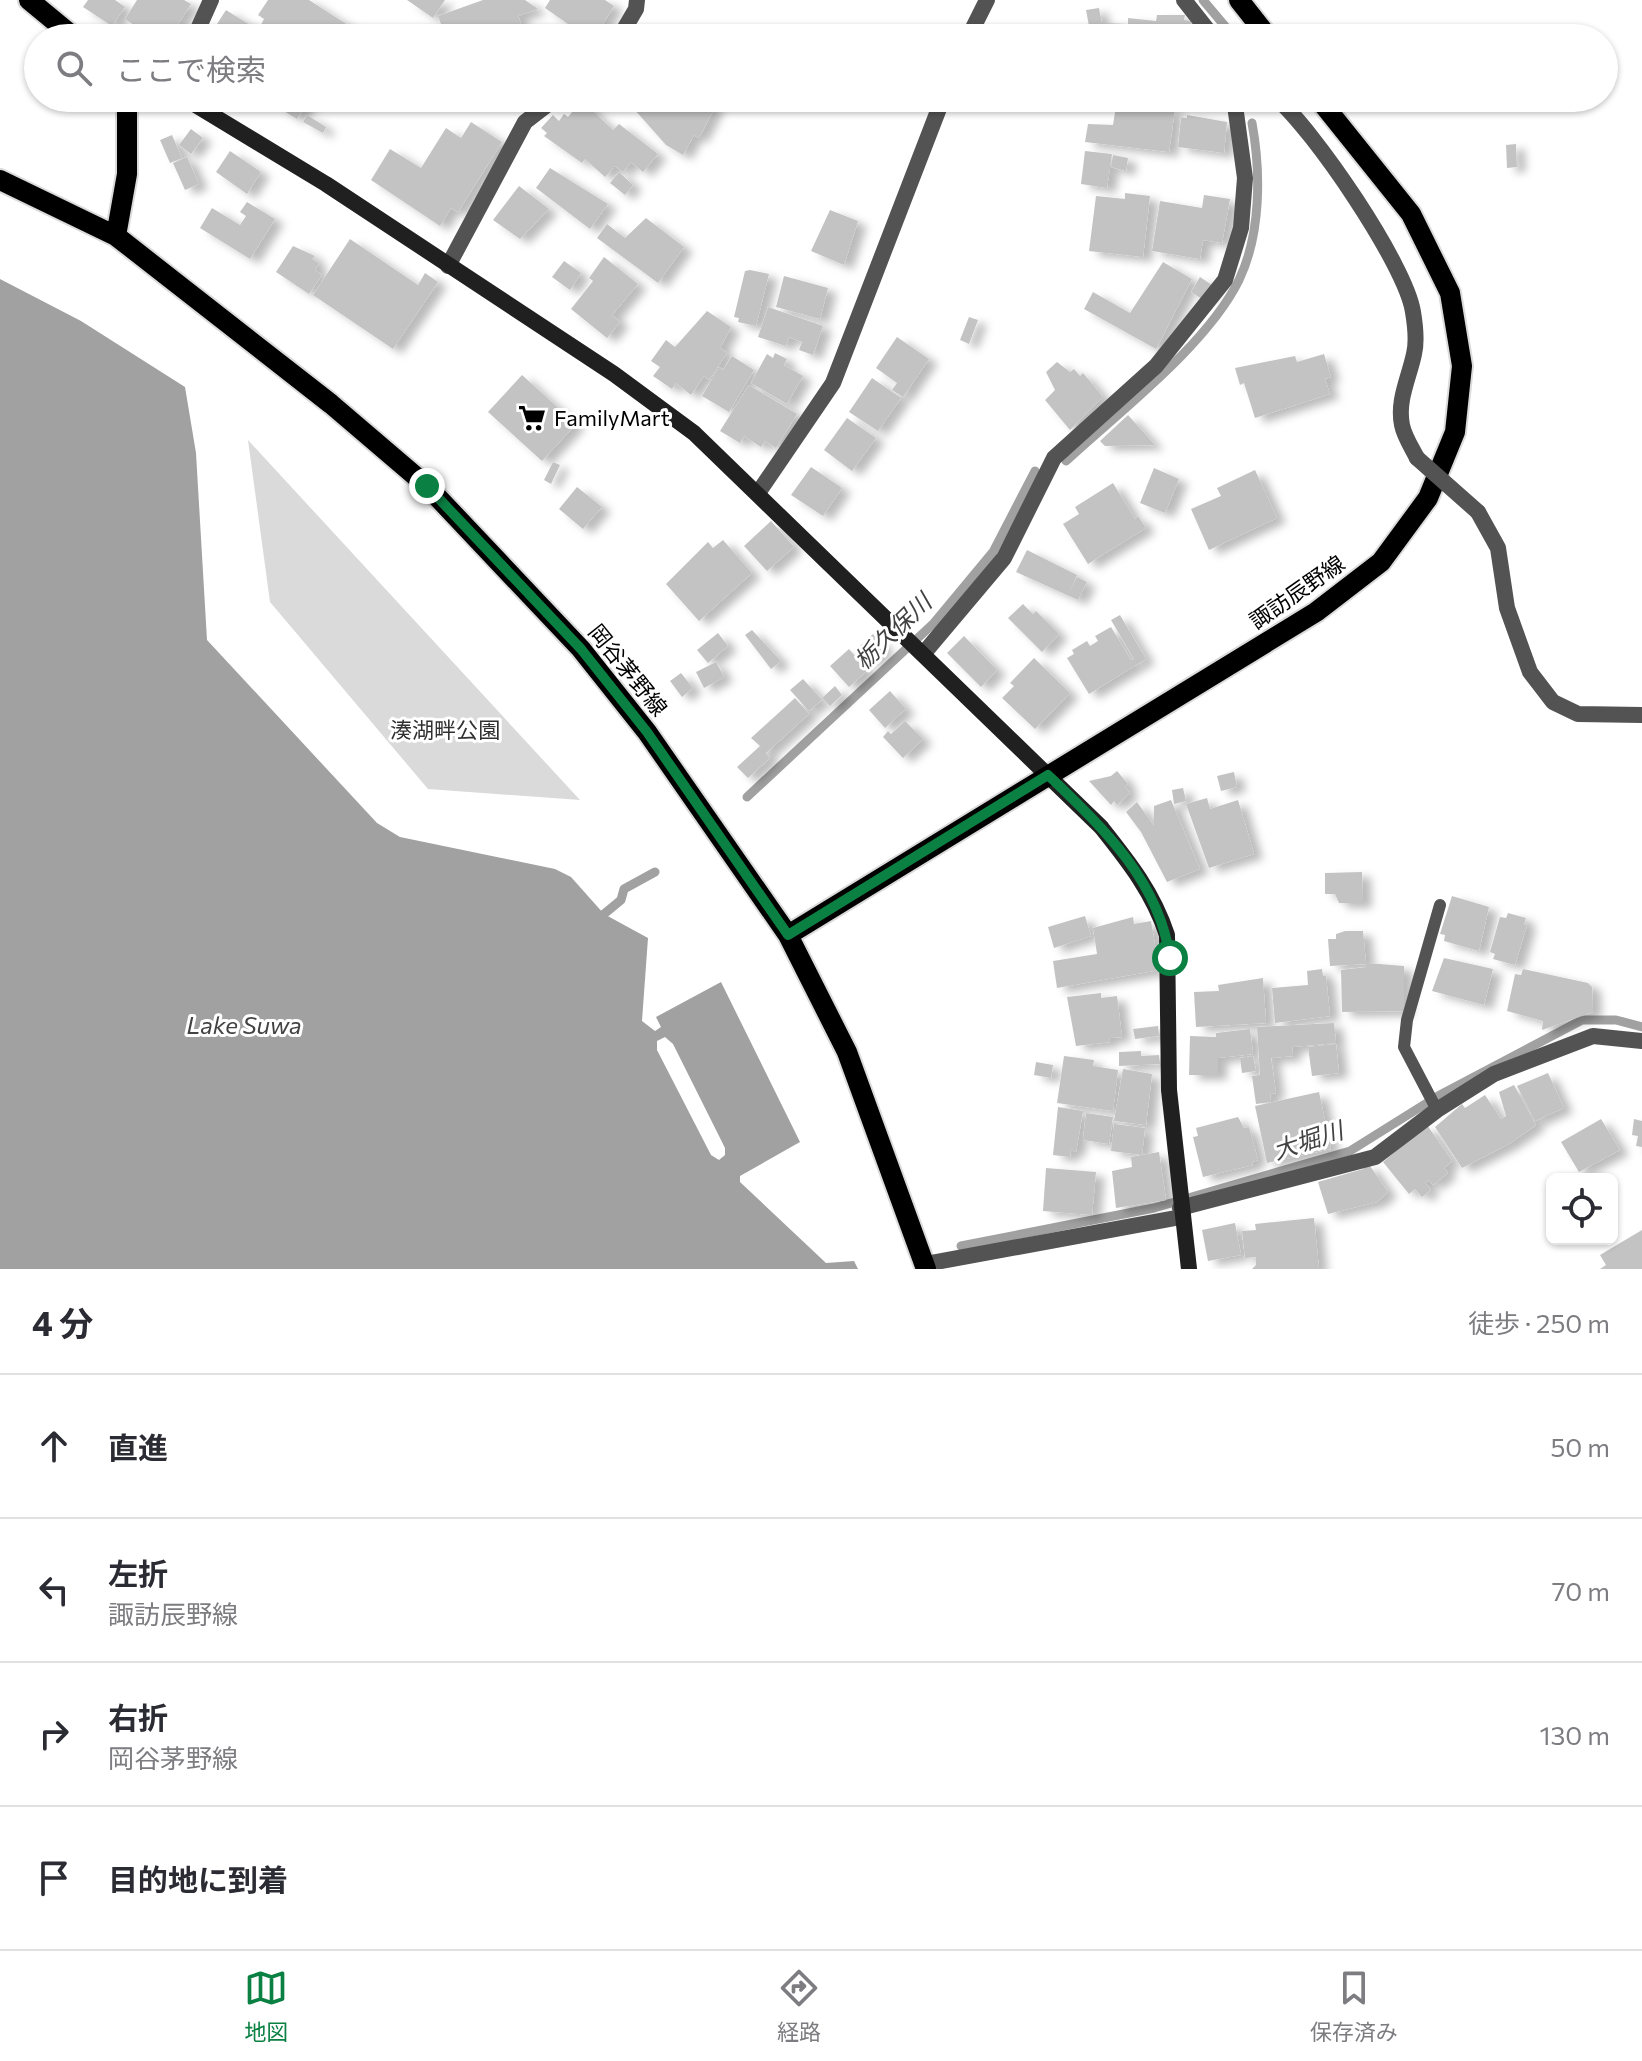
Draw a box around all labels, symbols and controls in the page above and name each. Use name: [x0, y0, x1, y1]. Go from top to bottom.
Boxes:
search box: [24, 24, 1618, 112]
icon: search: [52, 46, 96, 90]
text: ここで検索: [116, 50, 266, 87]
supermarket icon: FamilyMart: [517, 403, 547, 433]
place label: FamilyMart: [554, 404, 670, 431]
route end: [409, 468, 445, 504]
street label: 諏訪辰野線: [1244, 549, 1350, 634]
water label: 栃久保川: [847, 585, 939, 675]
street label: 岡谷茅野線: [583, 618, 673, 721]
park label: 湊湖畔公園: [390, 716, 500, 743]
route start: [1152, 940, 1188, 976]
water label: Lake Suwa: [186, 1010, 302, 1039]
water label: 大堀川: [1269, 1114, 1349, 1164]
map controls: [1546, 1173, 1618, 1245]
button: locate: [1546, 1173, 1618, 1245]
text: 4 分: [32, 1301, 93, 1343]
text: 徒歩 · 250 m: [1468, 1307, 1610, 1338]
icon: ahead: [32, 1424, 76, 1468]
text: 直進: [108, 1428, 168, 1465]
text: 50 m: [1550, 1431, 1610, 1462]
text: 左折: [108, 1554, 168, 1591]
icon: left: [32, 1568, 76, 1612]
text: 70 m: [1552, 1575, 1610, 1606]
text: 諏訪辰野線: [108, 1598, 238, 1629]
text: 右折: [108, 1698, 168, 1735]
icon: right: [32, 1712, 76, 1756]
text: 130 m: [1539, 1719, 1610, 1750]
text: 岡谷茅野線: [108, 1742, 238, 1773]
icon: arrive: [32, 1856, 76, 1900]
text: 目的地に到着: [108, 1860, 288, 1897]
tab: 地図: [244, 1966, 288, 2046]
tab: 経路: [777, 1966, 821, 2046]
tab: 保存済み: [1310, 1966, 1398, 2046]

